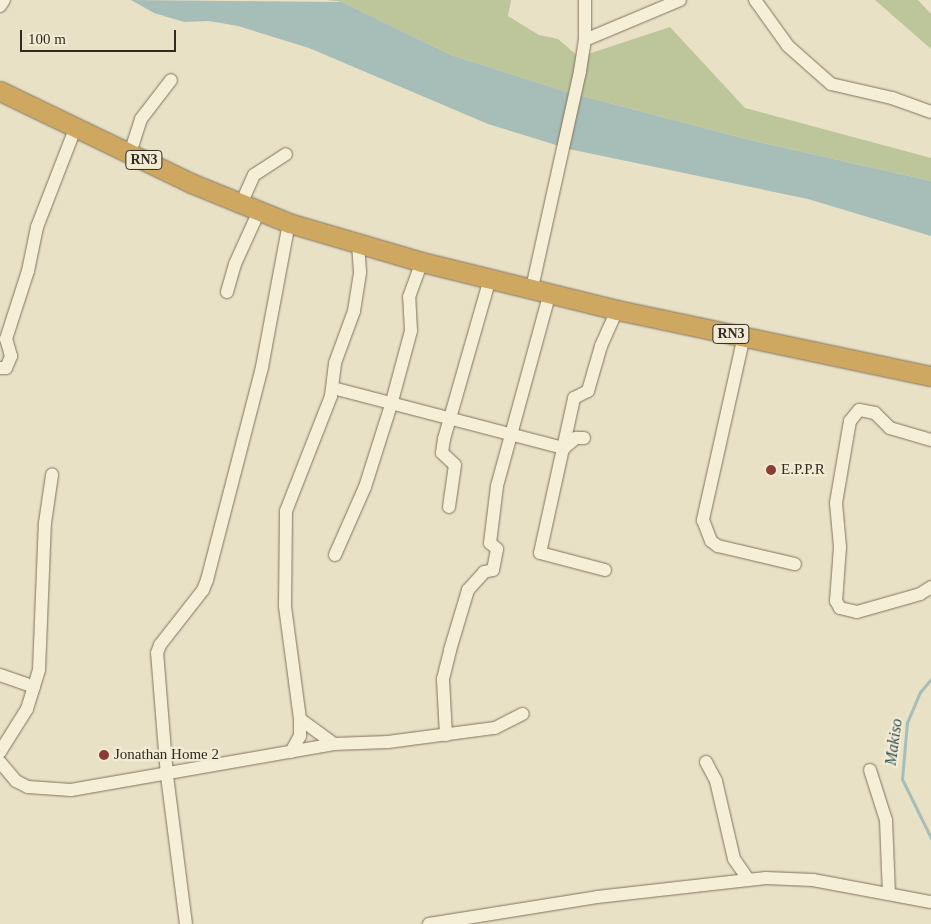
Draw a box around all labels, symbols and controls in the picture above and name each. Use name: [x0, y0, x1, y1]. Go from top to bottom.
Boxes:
scale bar: [22, 20, 179, 52]
text: 100 m: [28, 31, 66, 47]
road number: RN3: [125, 148, 163, 172]
road number: RN3: [712, 322, 750, 346]
place label: E.P.P.R: [781, 461, 825, 479]
marker: E.P.P.R: [765, 464, 777, 476]
water label: Makiso: [881, 717, 907, 767]
place label: Jonathan Home 2: [114, 746, 219, 764]
marker: Jonathan Home 2: [98, 749, 110, 761]

